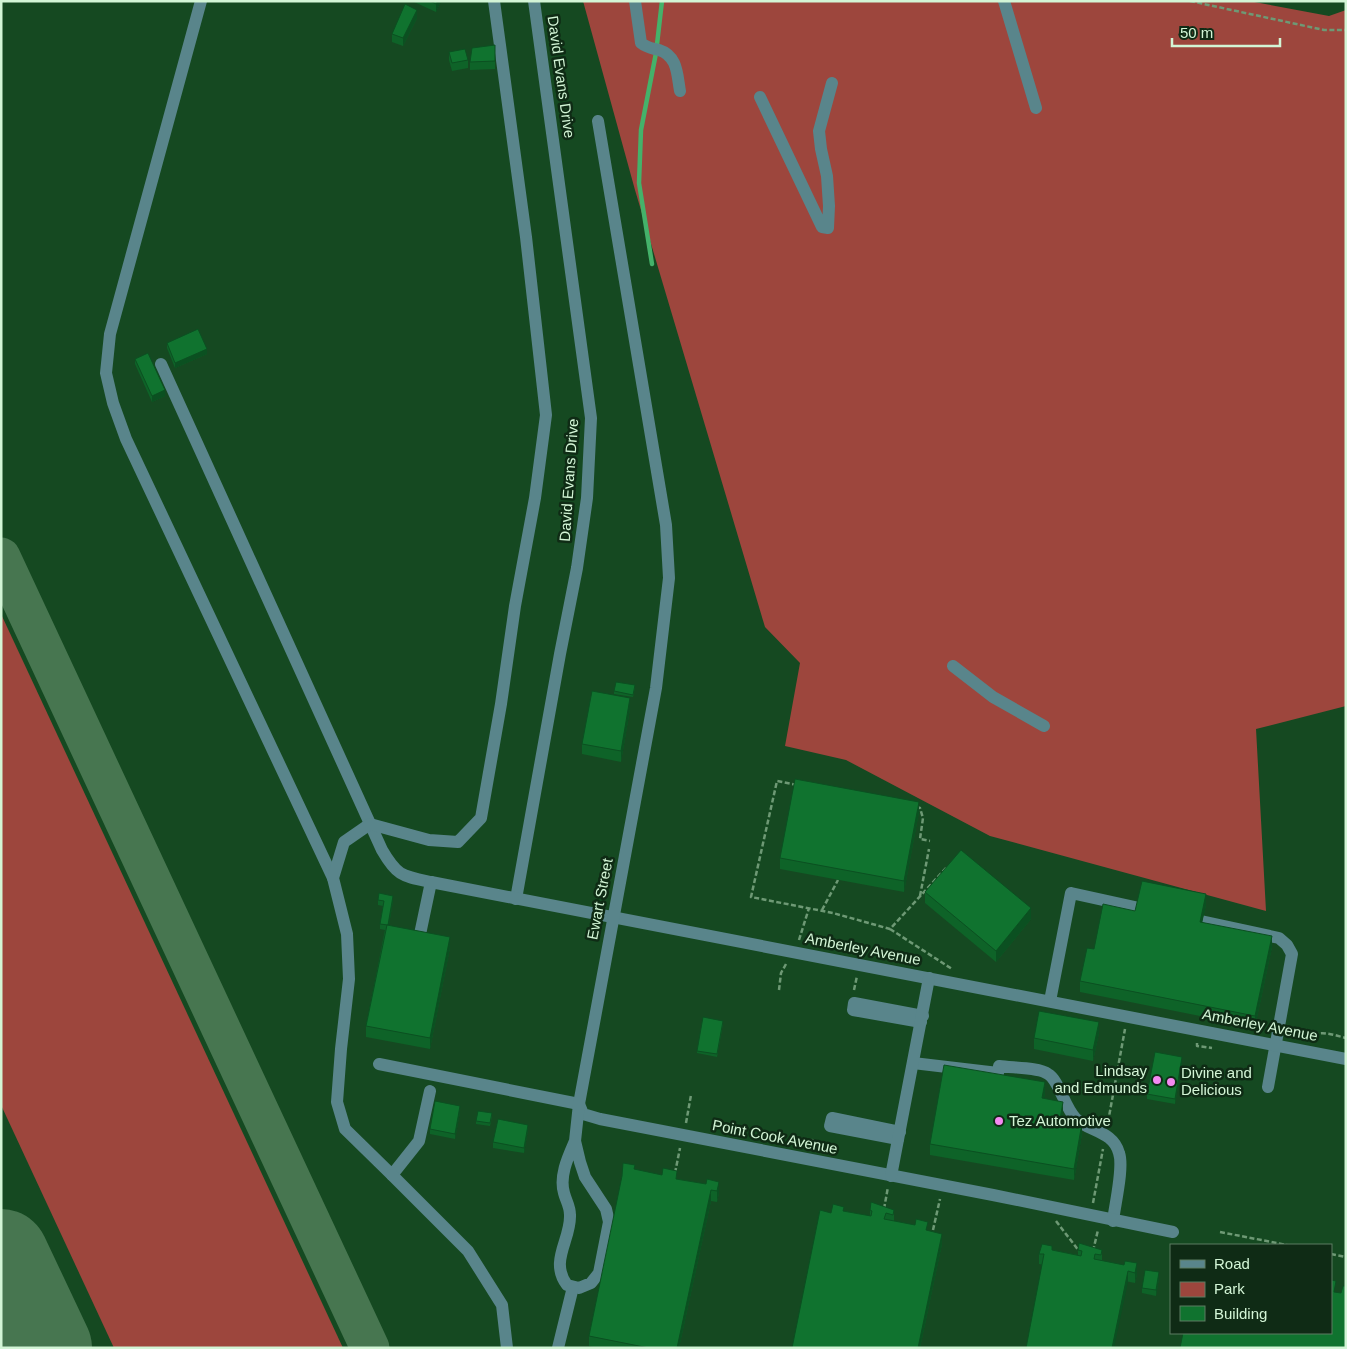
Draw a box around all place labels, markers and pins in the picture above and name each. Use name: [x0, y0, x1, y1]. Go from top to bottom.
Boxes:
place label: Lindsay and Edmunds: [1054, 1062, 1147, 1096]
place label: Divine and Delicious: [1181, 1064, 1252, 1098]
marker: Lindsay and Edmunds: [1151, 1074, 1163, 1086]
marker: Divine and Delicious: [1165, 1076, 1177, 1088]
place label: Tez Automotive: [1009, 1112, 1111, 1129]
marker: Tez Automotive: [993, 1115, 1005, 1127]

